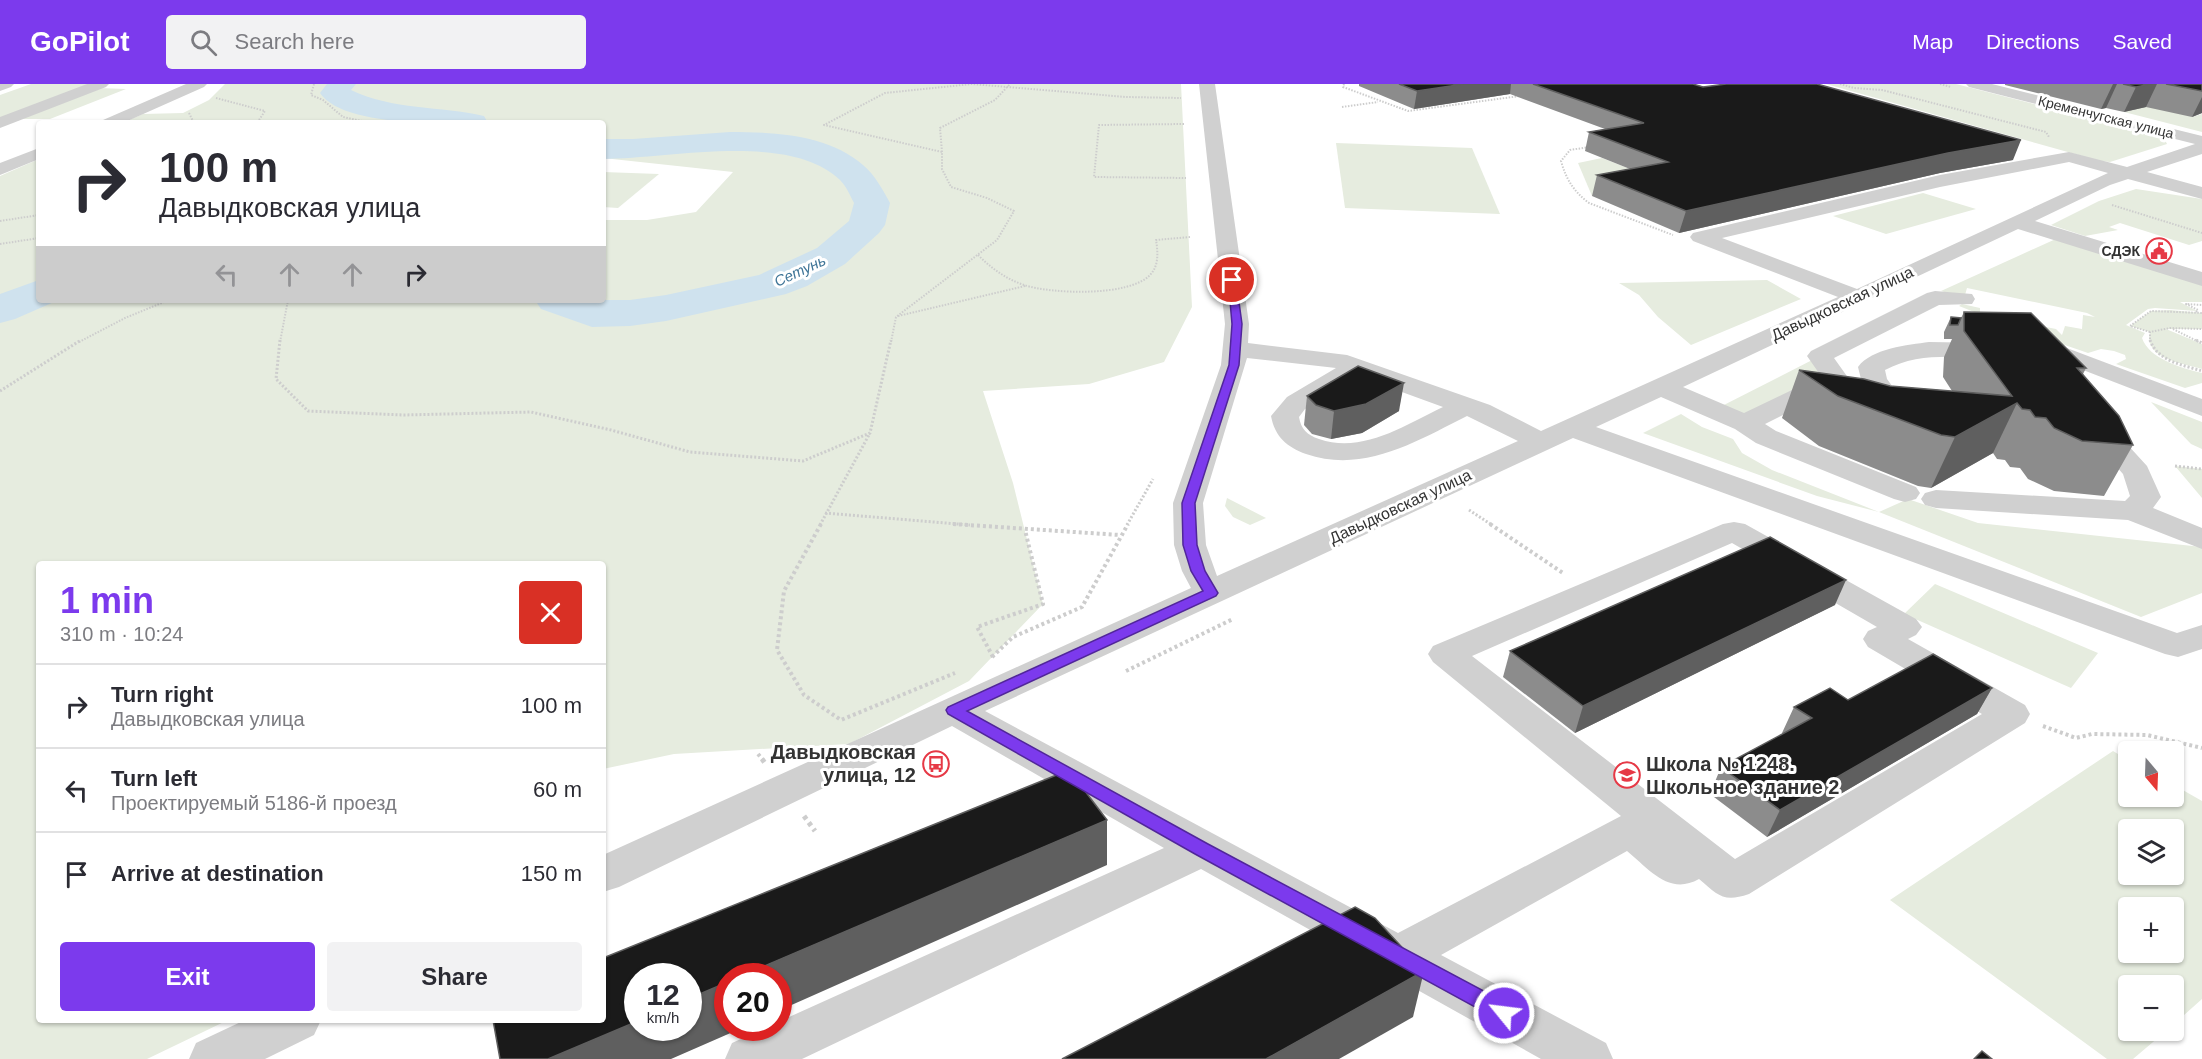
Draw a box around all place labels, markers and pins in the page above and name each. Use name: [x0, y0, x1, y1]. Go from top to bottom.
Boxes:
public building icon: СДЭК: [2144, 236, 2174, 266]
place label: СДЭК: [2102, 243, 2140, 259]
pin: [1206, 254, 1257, 305]
place label: Давыдковская улица, 12: [771, 741, 916, 786]
bus stop icon: Давыдковская улица, 12: [921, 749, 951, 779]
place label: Школа № 1248. Школьное здание 2: [1646, 753, 1839, 798]
school or university icon: Школа № 1248. Школьное здание 2: [1612, 760, 1642, 790]

